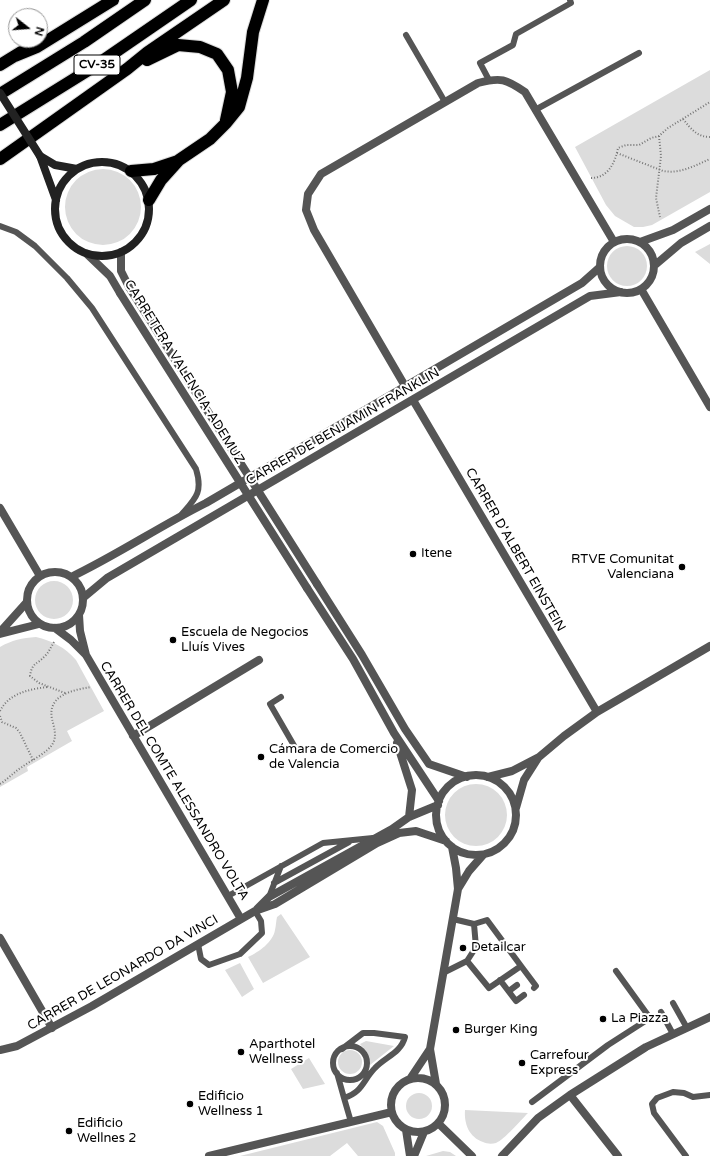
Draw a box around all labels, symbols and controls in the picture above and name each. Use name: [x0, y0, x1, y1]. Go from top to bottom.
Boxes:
north arrow: [8, 8, 48, 48]
text: N: [31, 25, 47, 37]
road number: CV-35: [74, 55, 120, 75]
street label: CARRETERA VALENCIA-ADEMUZ: [121, 277, 247, 467]
street label: CARRER DE BENJAMIN FRANKLIN: [243, 365, 443, 489]
street label: CARRER D'ALBERT EINSTEIN: [462, 465, 568, 635]
place label: Itene: [421, 546, 452, 562]
marker: Itene: [408, 549, 418, 559]
place label: RTVE Comunitat Valenciana: [571, 552, 674, 583]
marker: RTVE Comunitat Valenciana: [677, 562, 687, 572]
place label: Escuela de Negocios Lluís Vives: [181, 625, 309, 656]
marker: Escuela de Negocios Lluís Vives: [168, 635, 178, 645]
street label: CARRER DEL COMTE ALESSANDRO VOLTA: [96, 659, 252, 903]
place label: Cámara de Comercio de Valencia: [269, 742, 398, 773]
marker: Cámara de Comercio de Valencia: [256, 752, 266, 762]
street label: CARRER DE LEONARDO DA VINCI: [25, 912, 221, 1034]
place label: Detailcar: [471, 940, 526, 956]
marker: Detailcar: [458, 943, 468, 953]
place label: La Piazza: [611, 1011, 669, 1027]
marker: La Piazza: [598, 1014, 608, 1024]
place label: Burger King: [464, 1022, 538, 1038]
marker: Burger King: [451, 1025, 461, 1035]
place label: Aparthotel Wellness: [249, 1037, 315, 1068]
marker: Aparthotel Wellness: [236, 1047, 246, 1057]
place label: Carrefour Express: [530, 1048, 589, 1079]
marker: Carrefour Express: [517, 1058, 527, 1068]
place label: Edificio Wellness 1: [198, 1089, 264, 1120]
marker: Edificio Wellness 1: [185, 1099, 195, 1109]
place label: Edificio Wellnes 2: [77, 1116, 136, 1147]
marker: Edificio Wellnes 2: [64, 1126, 74, 1136]

